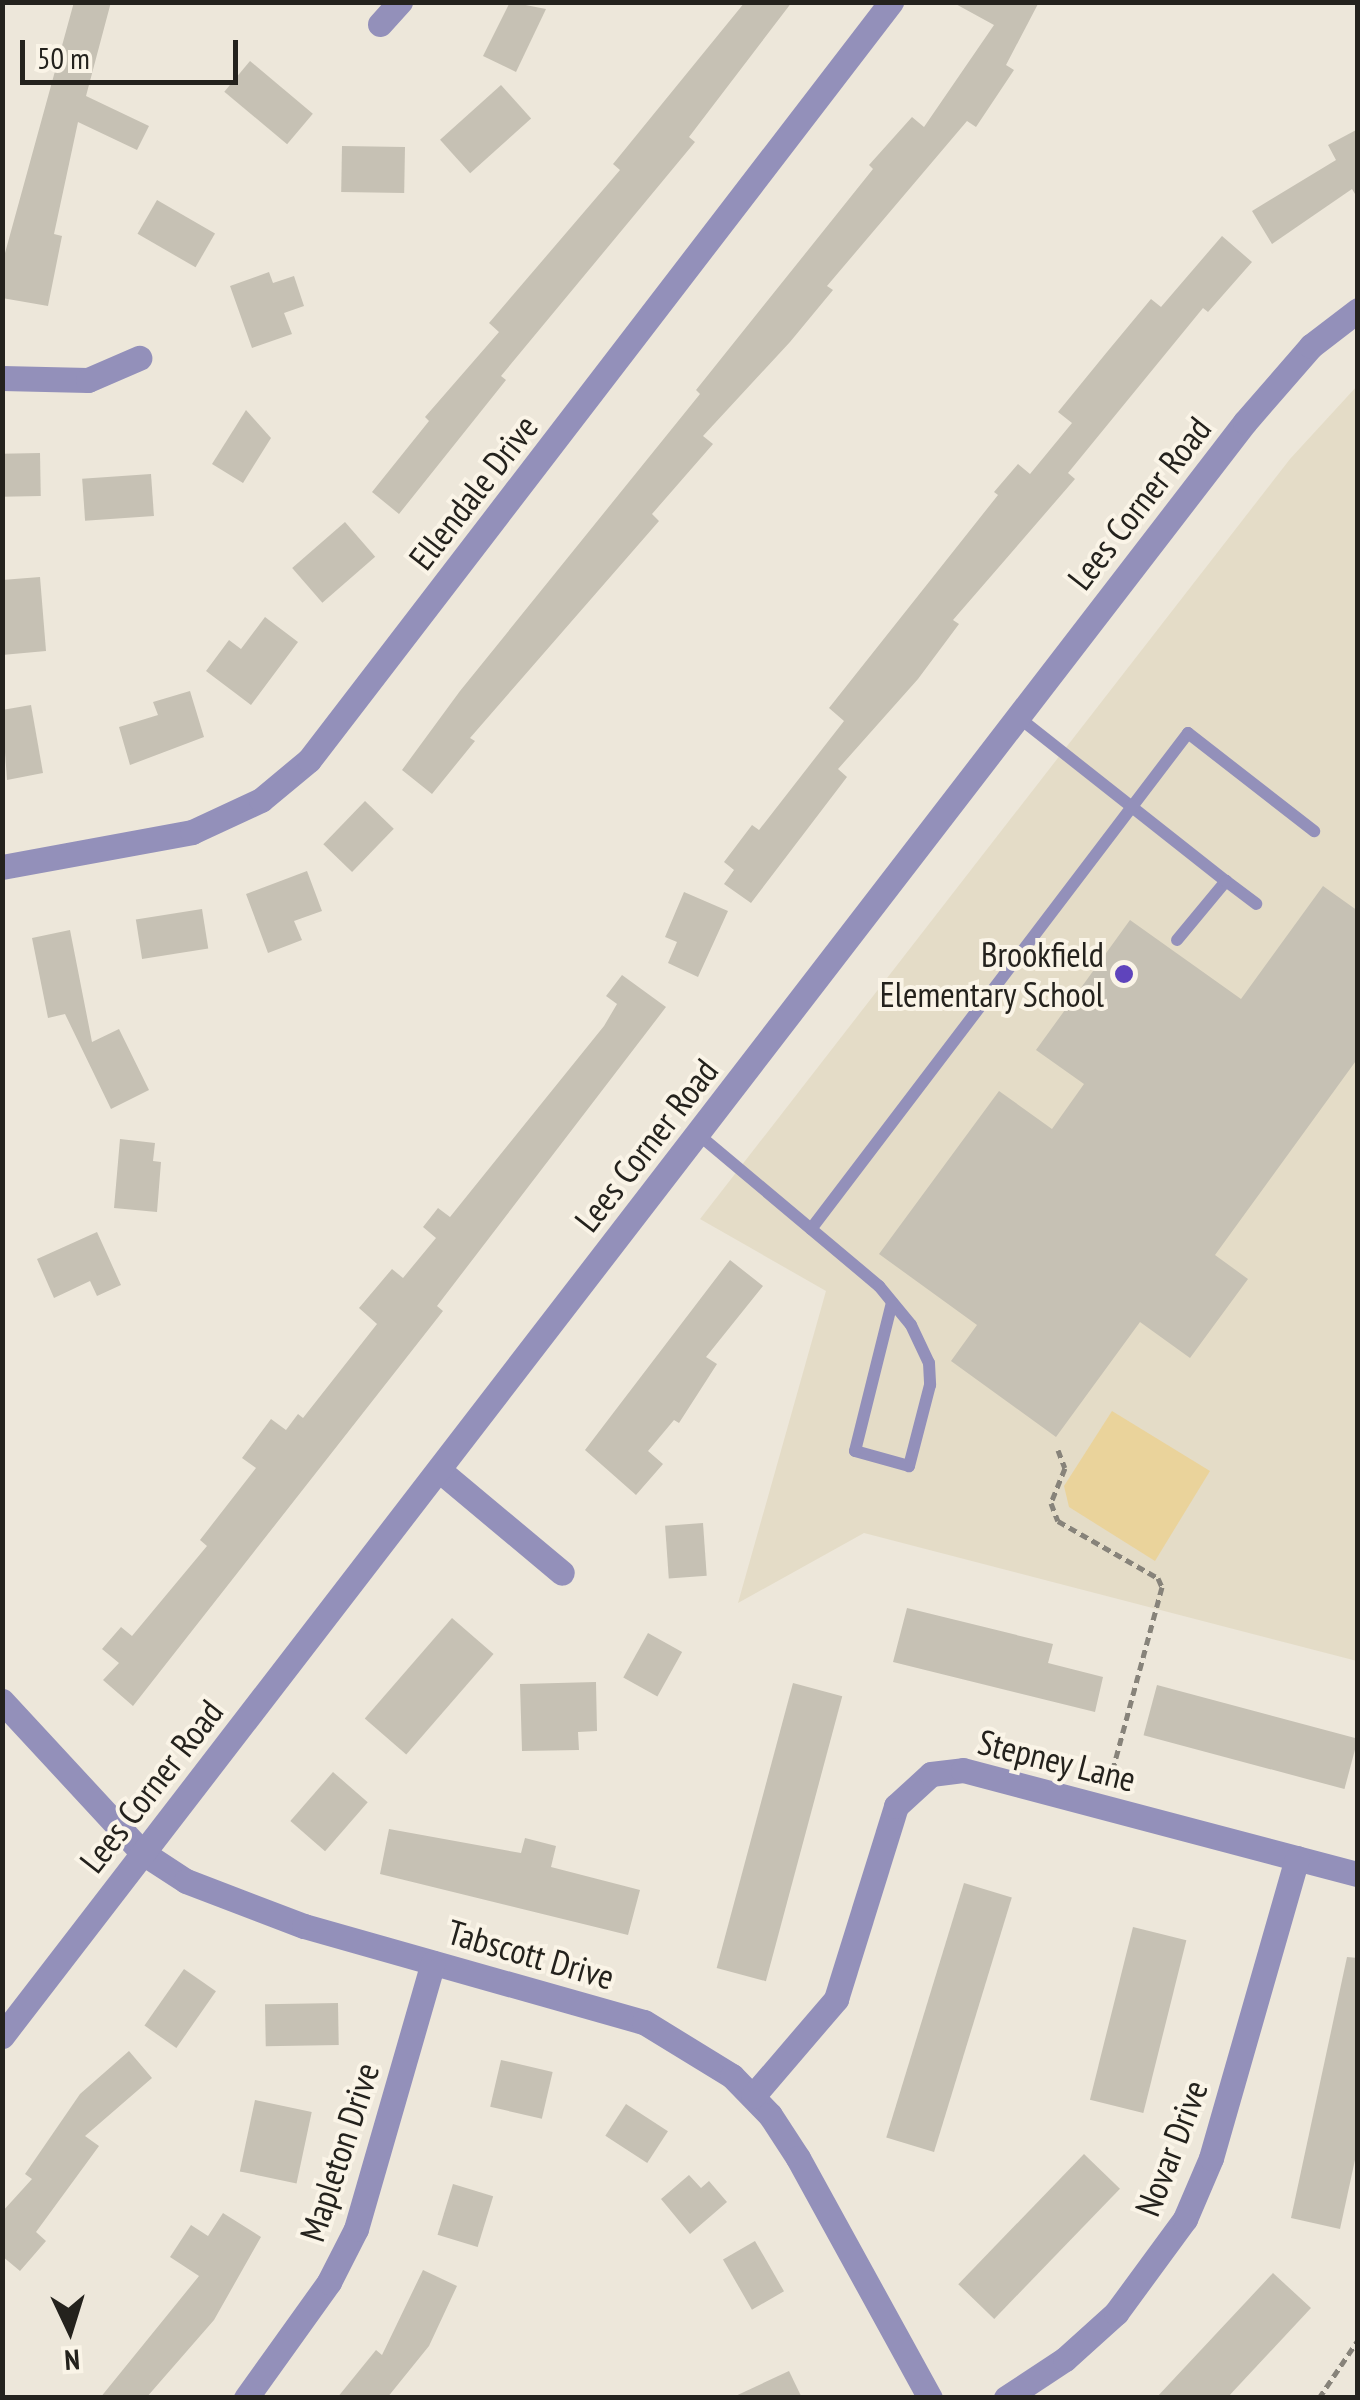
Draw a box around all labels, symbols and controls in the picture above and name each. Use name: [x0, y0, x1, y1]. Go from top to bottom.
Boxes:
scale bar: [25, 20, 242, 82]
text: 50 m: [37, 38, 90, 77]
street label: Ellendale Drive: [400, 407, 546, 577]
street label: Lees Corner Road: [1059, 408, 1219, 598]
place label: Brookfield Elementary School: [879, 933, 1104, 1015]
marker: Brookfield Elementary School: [1113, 963, 1135, 985]
street label: Lees Corner Road: [566, 1050, 726, 1240]
street label: Lees Corner Road: [71, 1691, 231, 1881]
street label: Stepney Lane: [973, 1720, 1141, 1800]
street label: Tabscott Drive: [443, 1910, 619, 1998]
street label: Mapleton Drive: [290, 2058, 388, 2246]
street label: Novar Drive: [1126, 2074, 1216, 2222]
north arrow: [20, 2280, 120, 2380]
text: N: [63, 2341, 81, 2379]

